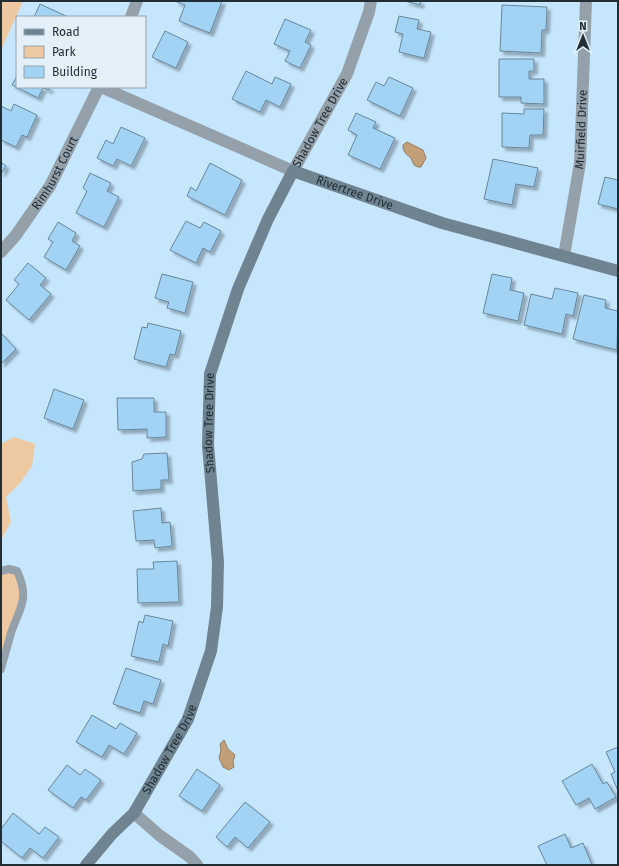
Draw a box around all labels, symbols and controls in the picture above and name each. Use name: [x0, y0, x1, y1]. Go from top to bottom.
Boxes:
legend: [16, 16, 146, 88]
north arrow: [563, 16, 603, 56]
text: N: [579, 20, 587, 33]
text: Road: [52, 25, 80, 39]
text: Park: [52, 45, 76, 59]
text: Building: [52, 65, 98, 79]
street label: Shadow Tree Drive: [289, 75, 351, 170]
street label: Muirfield Drive: [572, 89, 590, 170]
street label: Rimhurst Court: [29, 133, 81, 212]
street label: Rivertree Drive: [314, 173, 395, 212]
street label: Shadow Tree Drive: [201, 372, 217, 474]
street label: Shadow Tree Drive: [139, 702, 199, 797]

